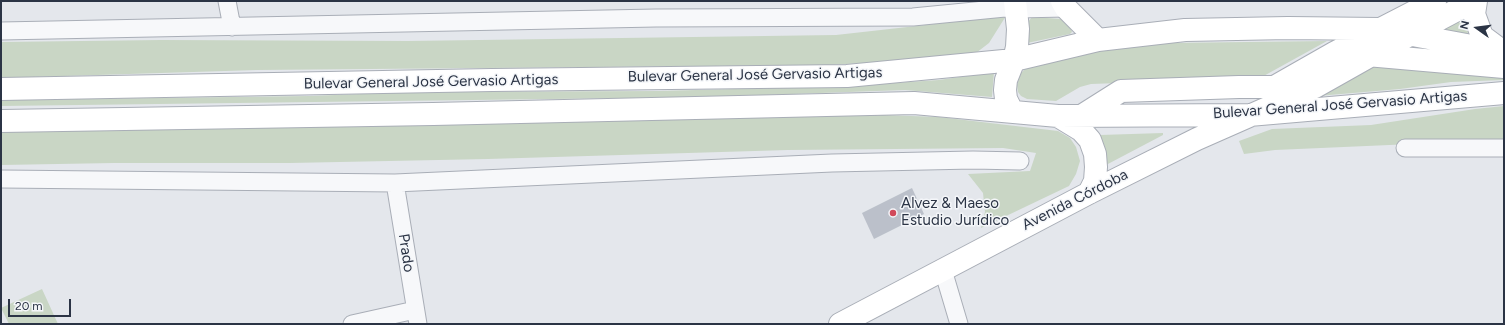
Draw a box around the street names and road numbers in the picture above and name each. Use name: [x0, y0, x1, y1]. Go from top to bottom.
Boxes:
street label: Bulevar General José Gervasio Artigas: [628, 64, 882, 86]
street label: Bulevar General José Gervasio Artigas: [304, 71, 558, 93]
street label: Bulevar General José Gervasio Artigas: [1212, 87, 1468, 123]
street label: Avenida Córdoba: [1019, 166, 1131, 234]
street label: Prado: [394, 232, 418, 274]

